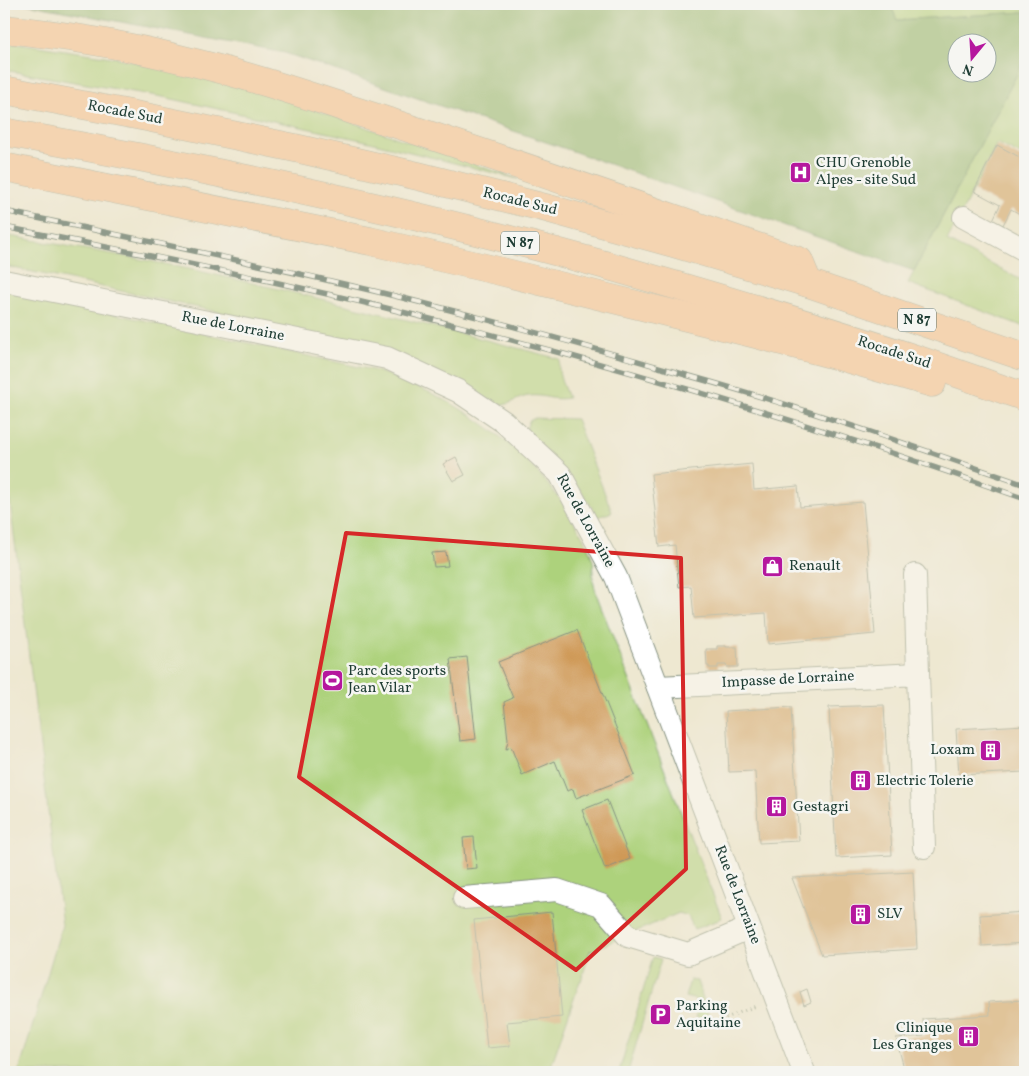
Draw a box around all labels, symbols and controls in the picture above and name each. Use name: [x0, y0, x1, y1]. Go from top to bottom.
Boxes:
north arrow: [946, 32, 996, 82]
text: N: [961, 58, 976, 80]
street label: Rocade Sud: [86, 95, 164, 131]
place label: CHU Grenoble Alpes - site Sud: [816, 153, 916, 191]
hospital icon: CHU Grenoble Alpes - site Sud: [788, 160, 812, 184]
street label: Rocade Sud: [481, 183, 559, 221]
road number: N 87: [501, 232, 539, 254]
street label: Rue de Lorraine: [180, 307, 286, 347]
road number: N 87: [898, 308, 936, 332]
street label: Rocade Sud: [855, 331, 933, 375]
street label: Rue de Lorraine: [551, 470, 619, 572]
shop icon: Renault: [761, 554, 785, 578]
place label: Renault: [789, 556, 841, 577]
place label: Parc des sports Jean Vilar: [348, 661, 446, 699]
street label: Impasse de Lorraine: [721, 666, 855, 694]
sports icon: Parc des sports Jean Vilar: [320, 668, 344, 692]
building icon: Loxam: [979, 738, 1003, 762]
place label: Loxam: [930, 740, 975, 761]
building icon: Electric Tolerie: [848, 769, 872, 793]
place label: Electric Tolerie: [876, 771, 974, 792]
building icon: Gestagri: [765, 795, 789, 819]
place label: Gestagri: [793, 797, 849, 818]
street label: Rue de Lorraine: [708, 843, 766, 947]
building icon: SLV: [849, 902, 873, 926]
place label: SLV: [877, 904, 903, 925]
place label: Parking Aquitaine: [676, 996, 741, 1034]
parking icon: Parking Aquitaine: [648, 1003, 672, 1027]
place label: Clinique Les Granges: [872, 1018, 952, 1056]
building icon: Clinique Les Granges: [956, 1025, 980, 1049]

